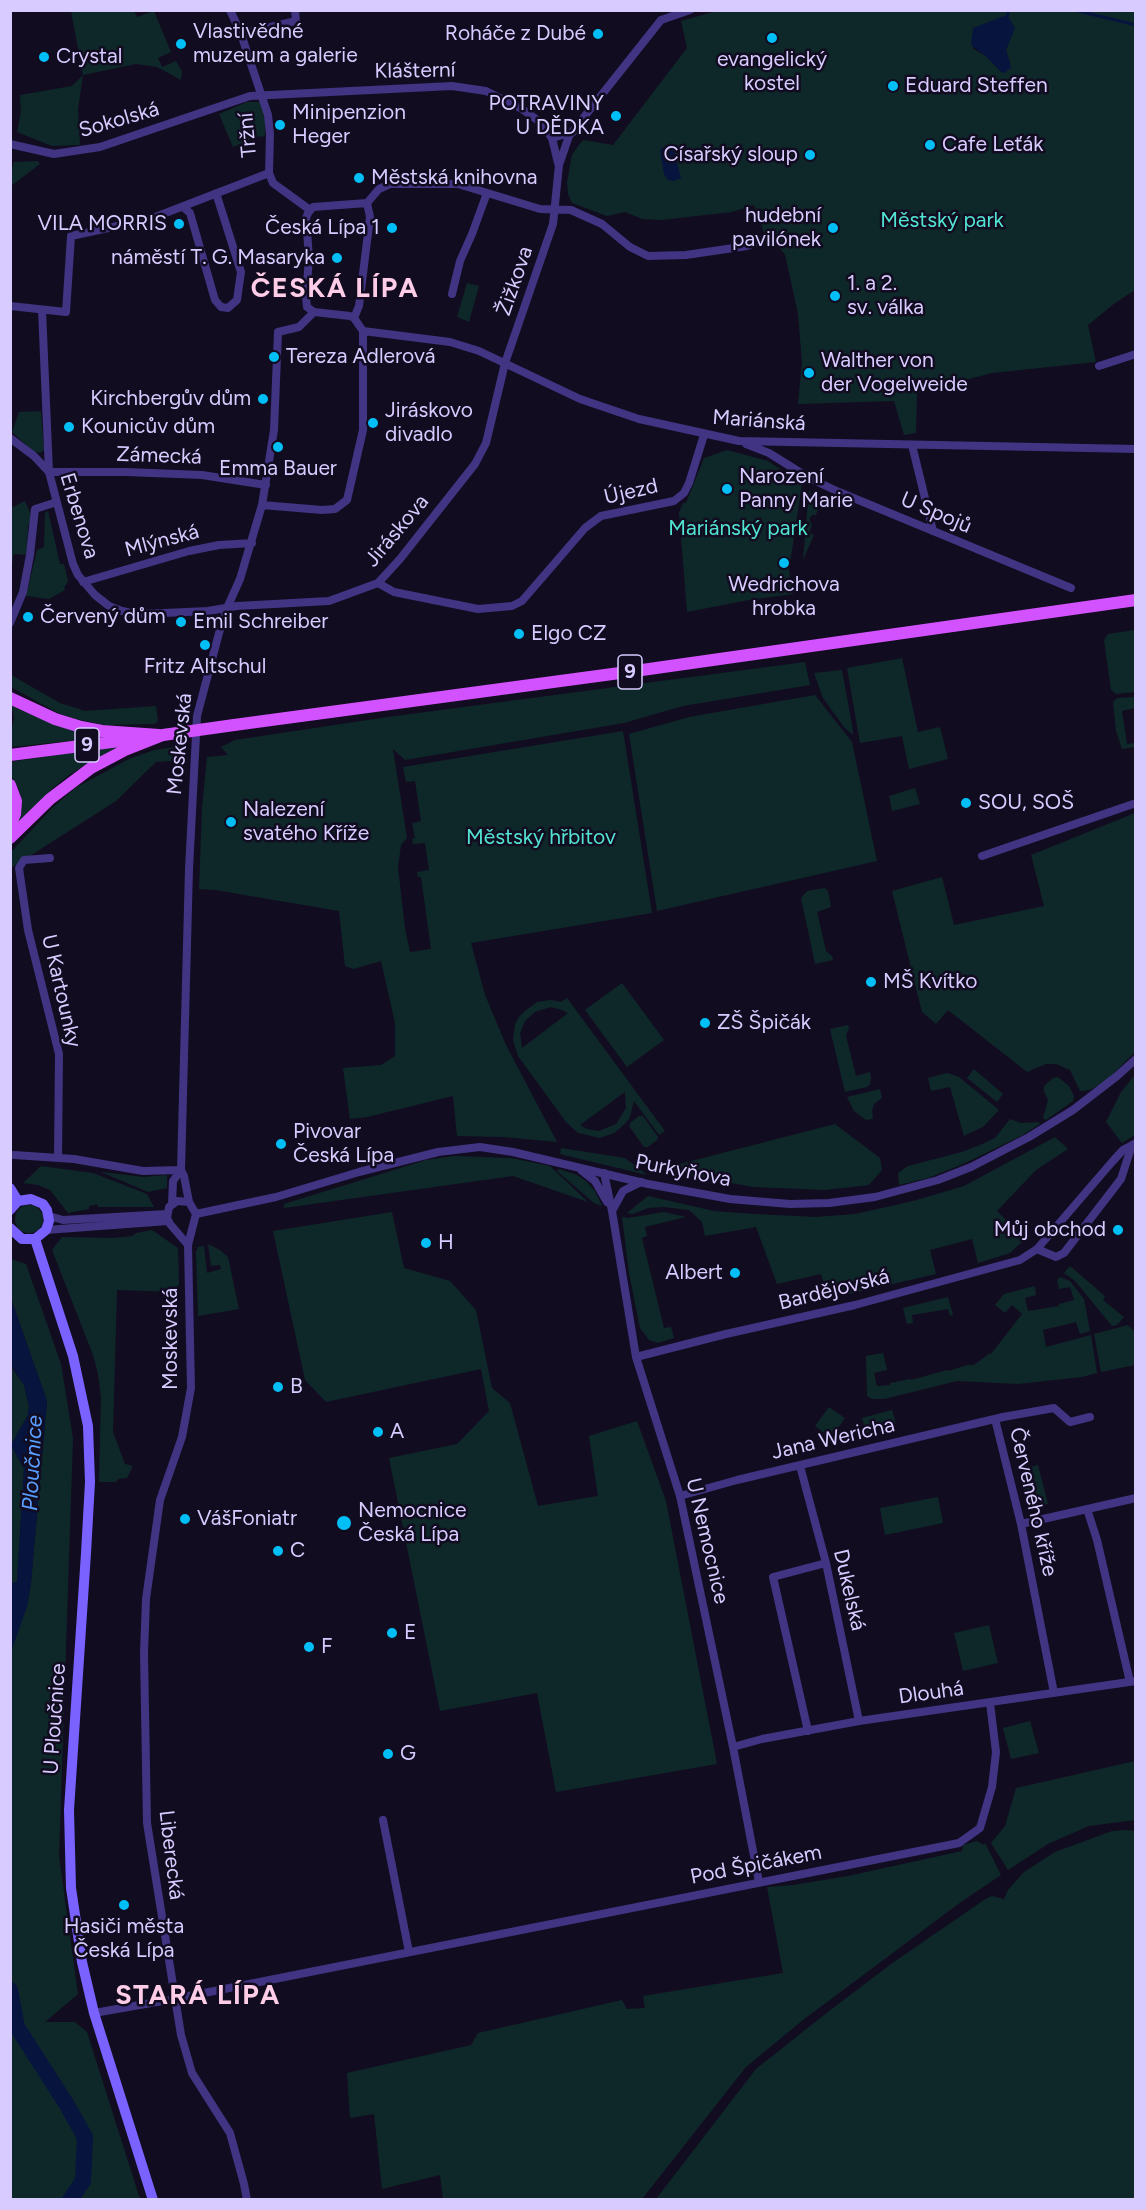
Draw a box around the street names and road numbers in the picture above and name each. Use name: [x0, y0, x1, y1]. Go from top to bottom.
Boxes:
street label: Klášterní: [374, 58, 456, 84]
street label: Sokolská: [76, 97, 162, 143]
street label: Tržní: [234, 112, 262, 158]
street label: Žižkova: [491, 243, 539, 319]
street label: Mariánská: [712, 405, 806, 437]
street label: Zámecká: [116, 442, 202, 470]
street label: Erbenova: [54, 470, 104, 562]
street label: Újezd: [602, 474, 660, 510]
street label: U Spojů: [897, 487, 975, 539]
street label: Jiráskova: [360, 490, 434, 572]
street label: Mlýnská: [122, 519, 202, 563]
road number: 9: [618, 655, 642, 689]
street label: Moskevská: [162, 692, 198, 796]
road number: 9: [75, 728, 99, 762]
street label: U Kartounky: [36, 932, 86, 1050]
street label: Purkyňova: [633, 1149, 733, 1193]
street label: Bardějovská: [776, 1264, 892, 1316]
street label: Moskevská: [158, 1288, 184, 1390]
street label: Jana Wericha: [769, 1413, 897, 1465]
street label: Červeného kříže: [1004, 1425, 1062, 1579]
street label: U Nemocnice: [680, 1476, 734, 1606]
street label: Dukelská: [827, 1547, 871, 1633]
street label: U Ploučnice: [39, 1663, 71, 1775]
street label: Dlouhá: [897, 1676, 965, 1710]
street label: Liberecká: [153, 1809, 189, 1901]
street label: Pod Špičákem: [688, 1840, 824, 1890]

